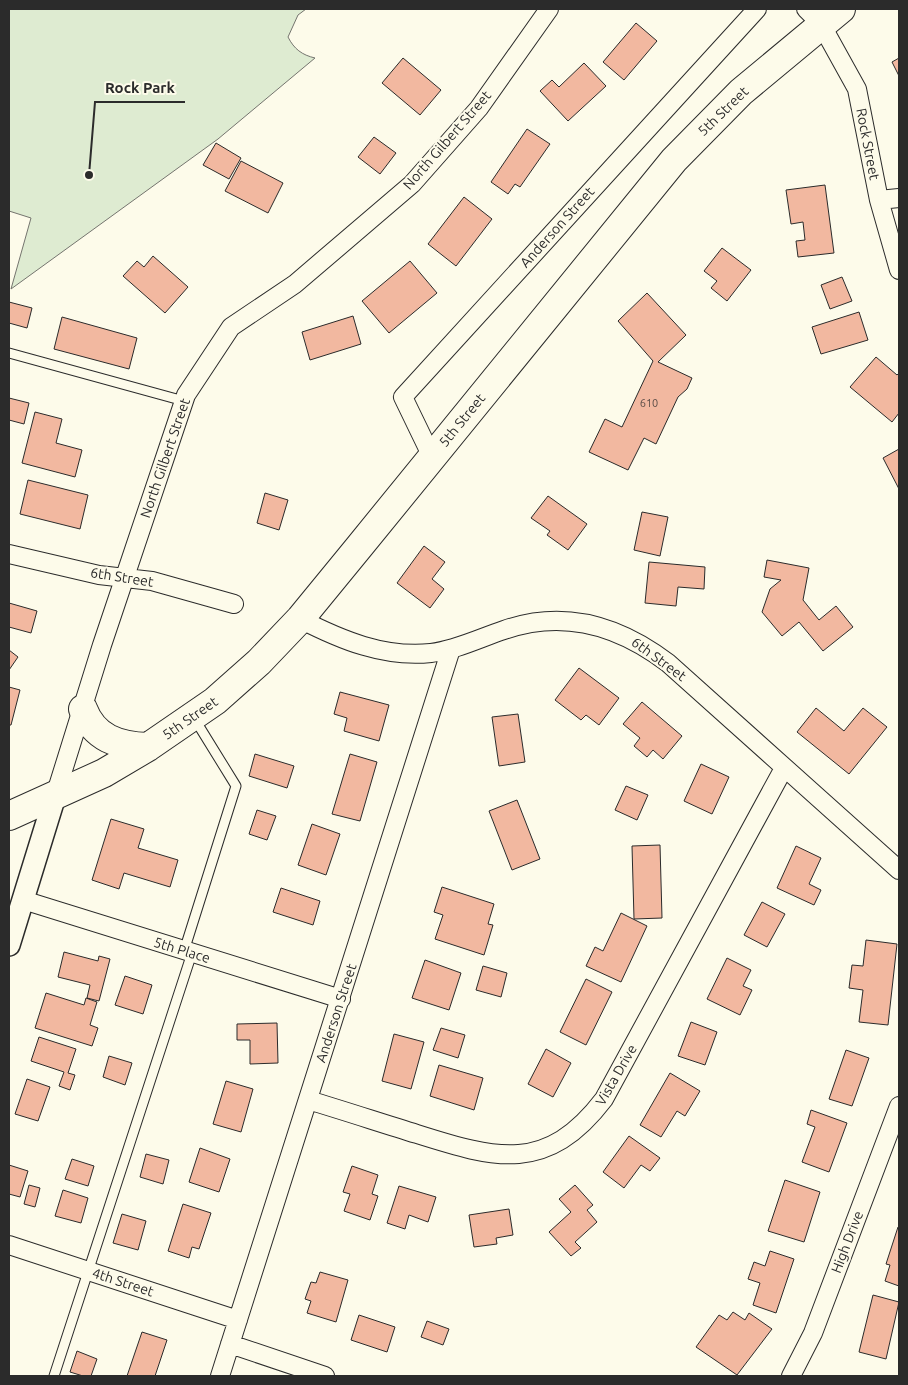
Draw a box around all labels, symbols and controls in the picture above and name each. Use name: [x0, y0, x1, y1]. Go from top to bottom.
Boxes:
callout: Rock Park: [95, 72, 185, 102]
text: Rock Park: [105, 79, 176, 96]
street label: 5th Street: [695, 83, 752, 139]
street label: North Gilbert Street: [400, 87, 495, 193]
street label: Rock Street: [853, 107, 883, 182]
street label: Anderson Street: [517, 183, 598, 271]
street label: 5th Street: [436, 390, 489, 450]
street label: North Gilbert Street: [137, 396, 193, 520]
house number: 610: [640, 397, 658, 409]
street label: 6th Street: [89, 564, 155, 590]
street label: 6th Street: [629, 634, 690, 684]
street label: 5th Street: [159, 693, 221, 743]
street label: 5th Place: [152, 934, 212, 966]
street label: Anderson Street: [312, 961, 360, 1064]
street label: Vista Drive: [592, 1042, 640, 1108]
street label: High Drive: [828, 1209, 866, 1275]
street label: 4th Street: [90, 1265, 156, 1300]

